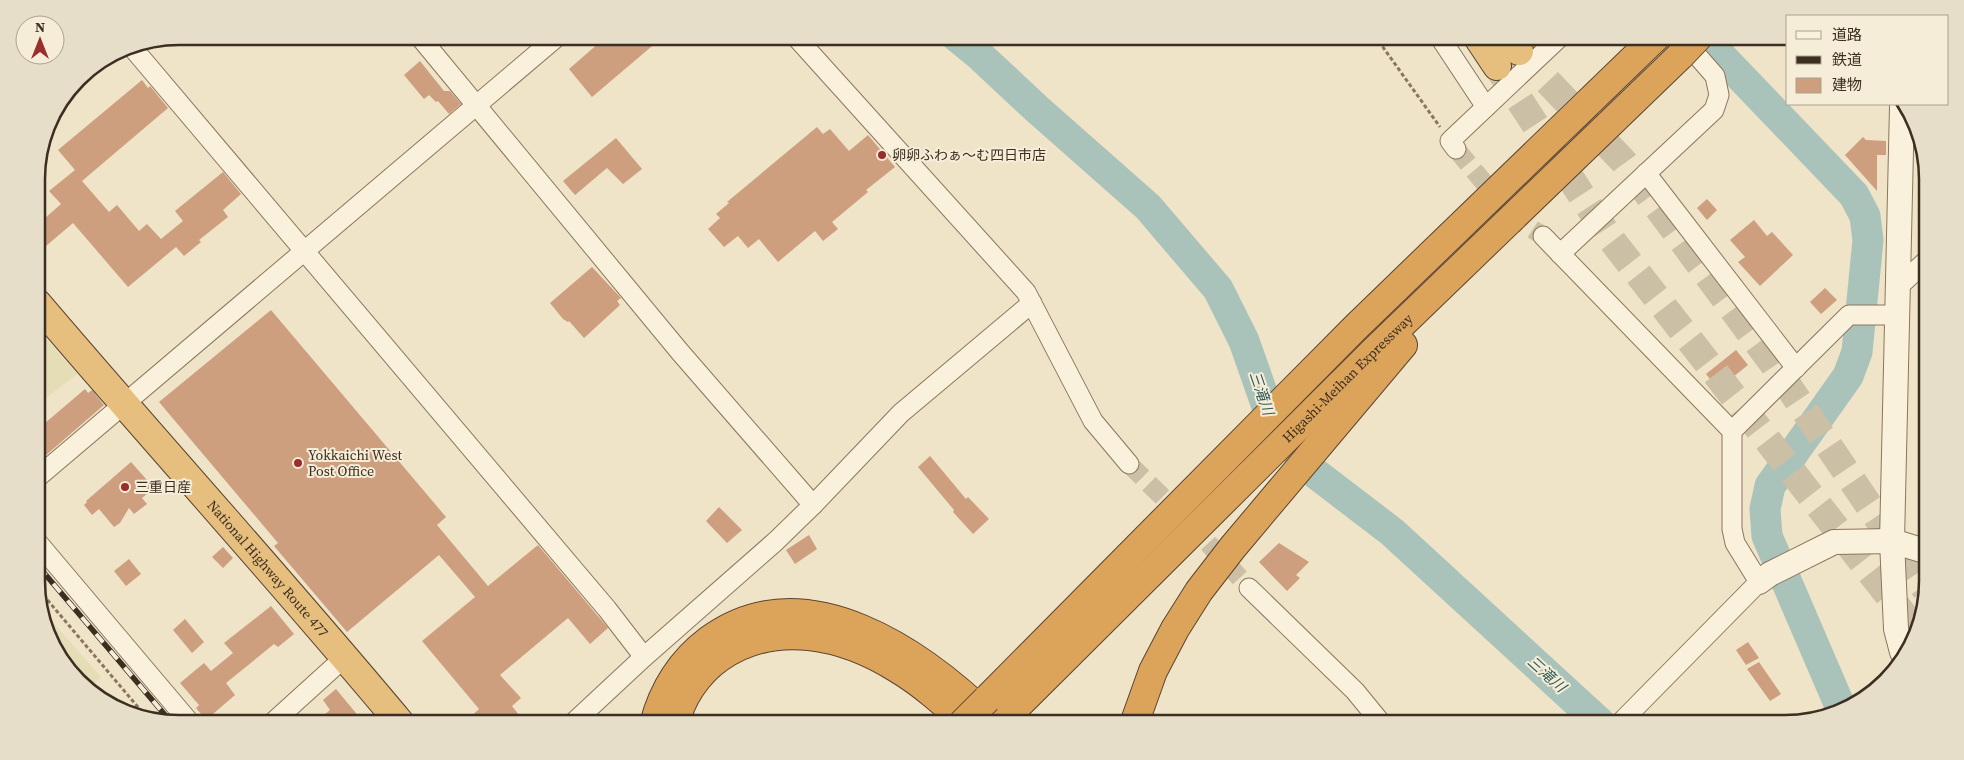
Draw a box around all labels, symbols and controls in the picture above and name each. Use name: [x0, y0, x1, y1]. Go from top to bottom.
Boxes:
north arrow: [15, 15, 65, 65]
legend: [1786, 15, 1949, 105]
text: N: [35, 17, 45, 37]
text: 道路: [1832, 24, 1862, 45]
text: 鉄道: [1832, 49, 1862, 70]
text: 建物: [1832, 74, 1862, 95]
place label: 卵卵ふわぁ～む四日市店: [892, 145, 1046, 165]
marker: 卵卵ふわぁ～む四日市店: [876, 149, 888, 161]
street label: Higashi-Meihan Expressway: [1277, 308, 1418, 447]
water label: 三滝川: [1245, 368, 1280, 420]
place label: Yokkaichi West Post Office: [308, 445, 403, 481]
marker: Yokkaichi West Post Office: [292, 457, 304, 469]
place label: 三重日産: [135, 477, 191, 497]
marker: 三重日産: [119, 481, 131, 493]
street label: National Highway Route 477: [203, 496, 333, 641]
water label: 三滝川: [1523, 651, 1572, 698]

